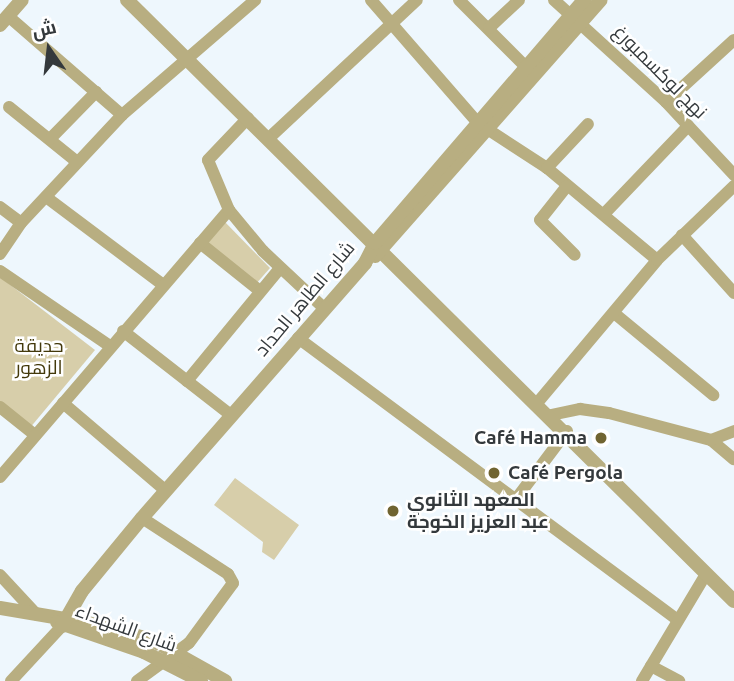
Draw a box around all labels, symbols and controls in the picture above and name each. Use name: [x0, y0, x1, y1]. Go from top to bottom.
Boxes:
north arrow: [14, 14, 84, 84]
text: ش: [29, 15, 58, 42]
street label: نهج لوكسمبورغ: [608, 20, 712, 124]
street label: شارع الطاهر الحداد: [250, 237, 360, 361]
park label: حديقة الزهور: [15, 335, 63, 379]
place label: Café Hamma: [474, 427, 587, 449]
marker: Café Hamma: [593, 430, 609, 446]
place label: Café Pergola: [508, 462, 623, 484]
marker: Café Pergola: [486, 465, 502, 481]
place label: المعهد الثانوي عبد العزيز الخوجة: [407, 489, 549, 533]
marker: المعهد الثانوي عبد العزيز الخوجة: [385, 503, 401, 519]
street label: شارع الشهداء: [72, 599, 180, 657]

